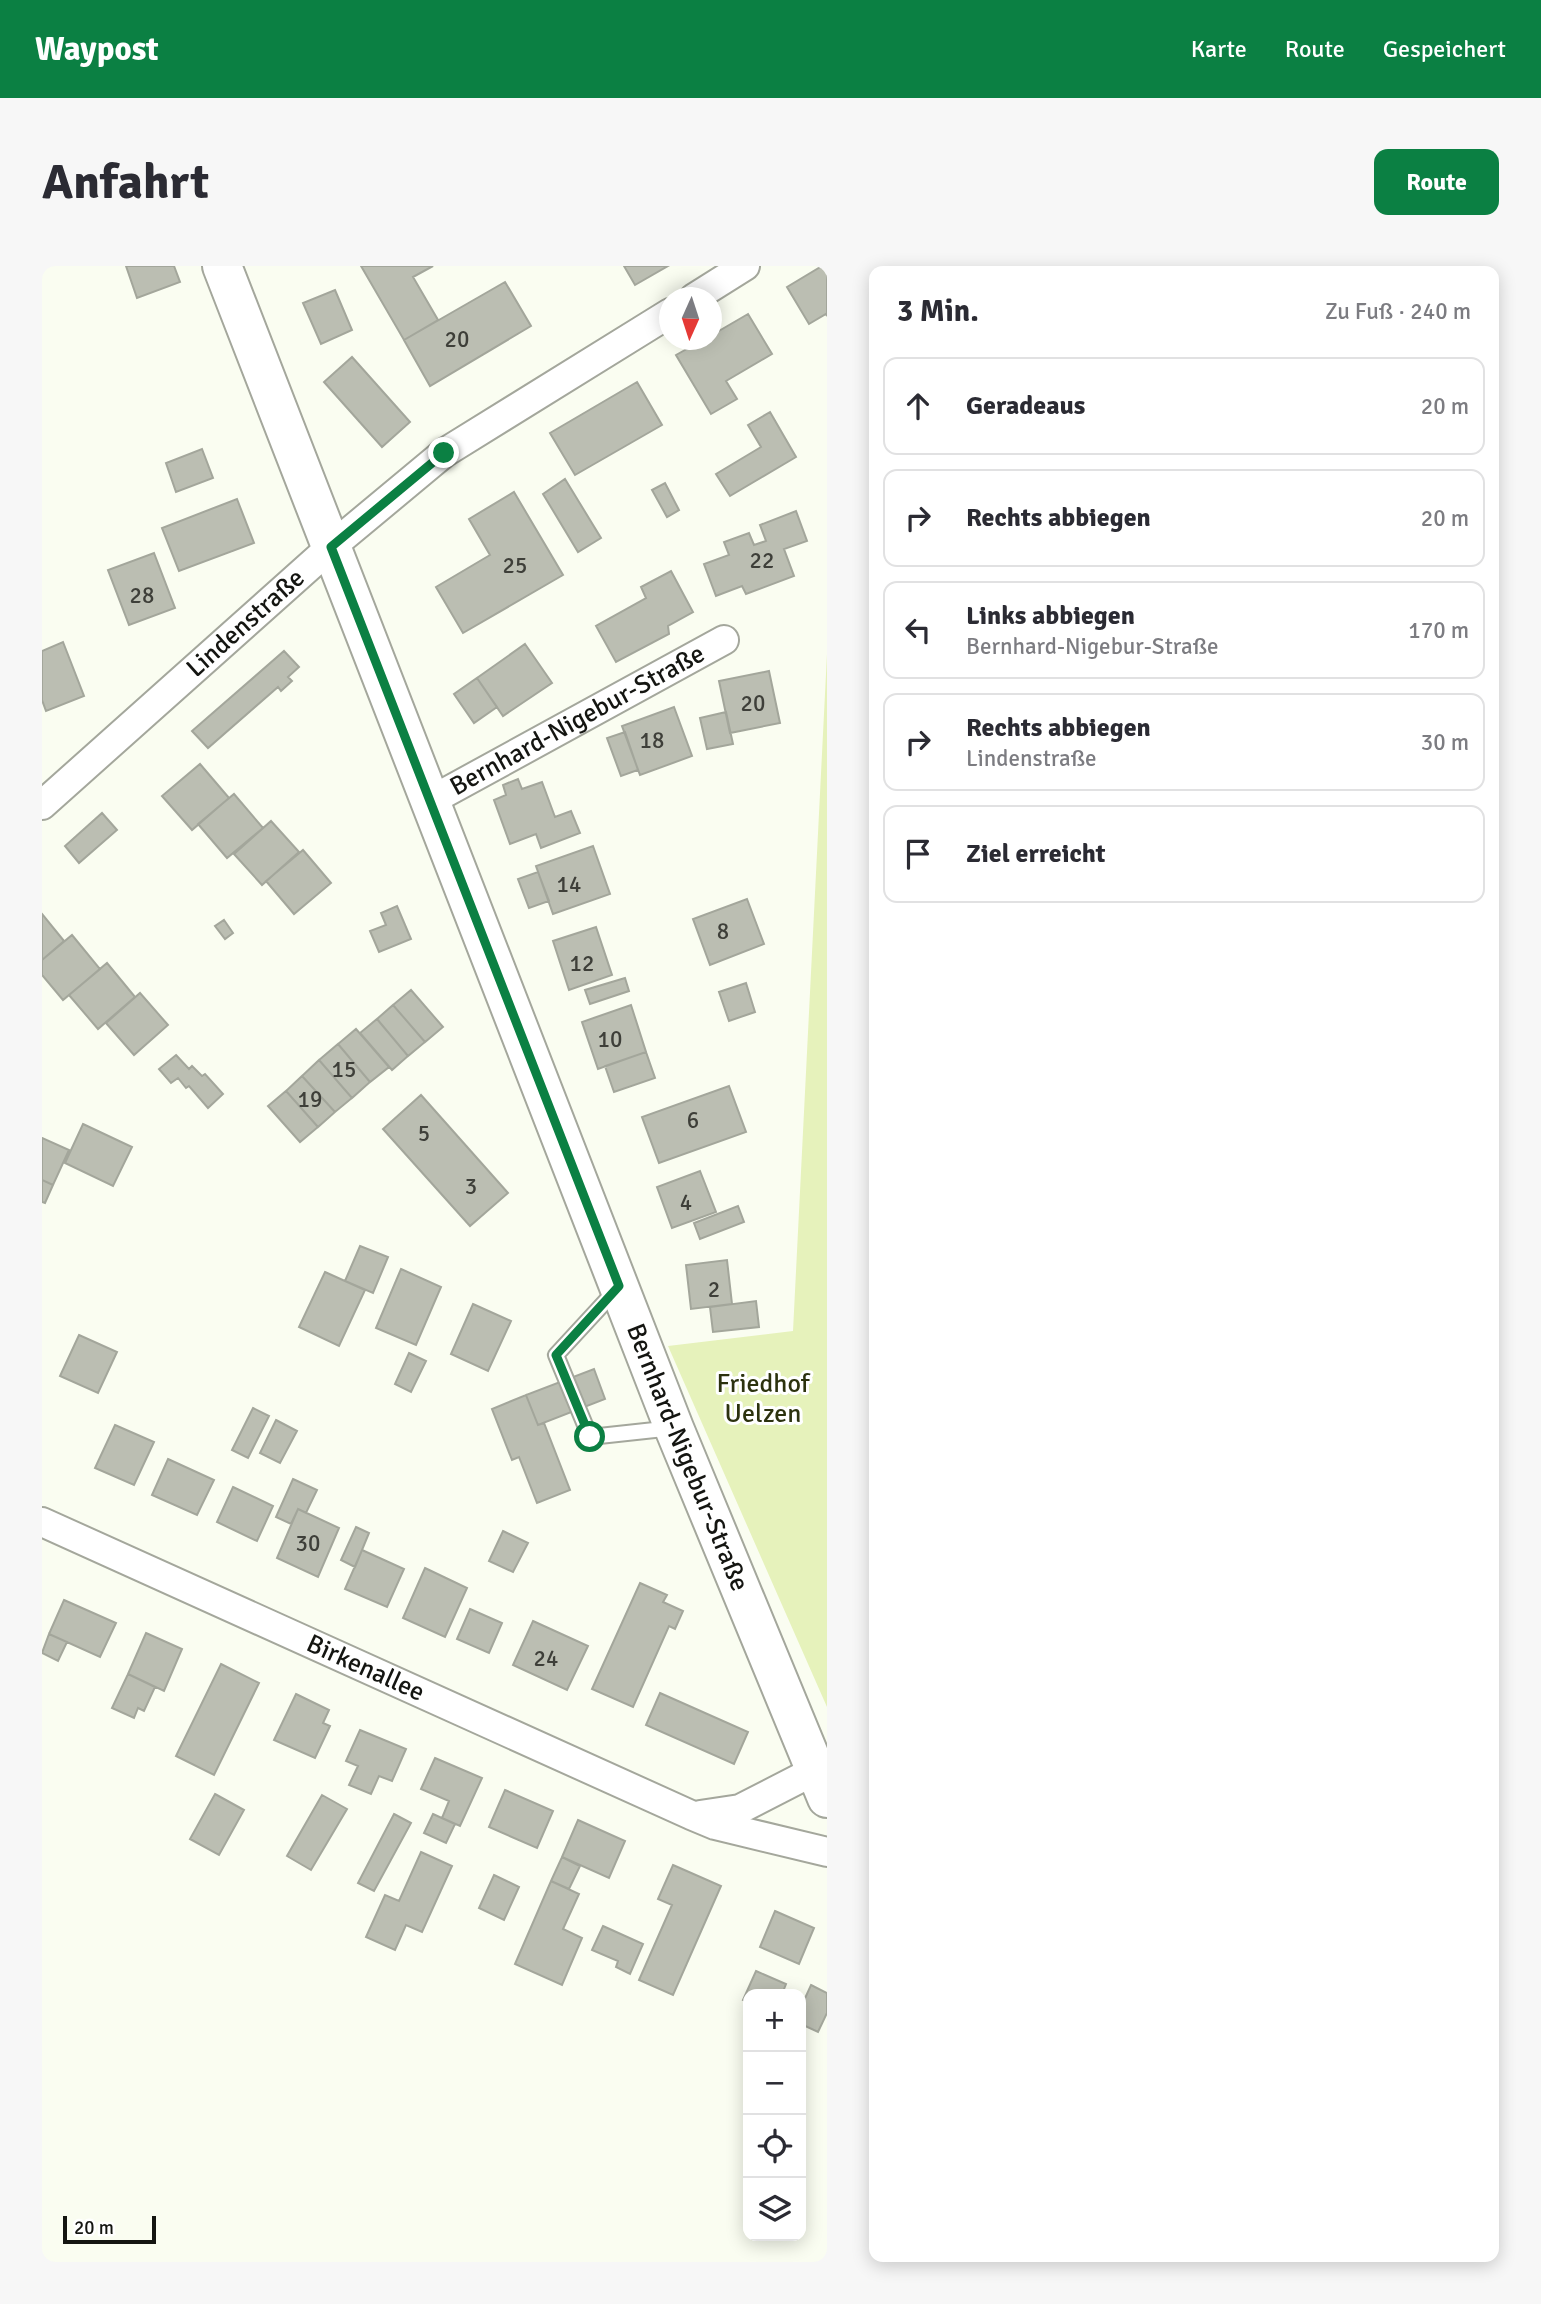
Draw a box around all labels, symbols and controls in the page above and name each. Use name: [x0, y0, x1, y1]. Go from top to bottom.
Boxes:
text: Waypost: [35, 29, 159, 70]
text: Karte: [1191, 34, 1247, 64]
text: Route: [1285, 34, 1345, 64]
text: Gespeichert: [1383, 34, 1506, 64]
button: Route: [1374, 149, 1499, 215]
text: Anfahrt: [42, 152, 209, 212]
north arrow: [659, 287, 722, 350]
text: 3 Min.: [897, 293, 979, 330]
text: Zu Fuß · 240 m: [1325, 297, 1471, 326]
house number: 20: [445, 325, 469, 354]
icon: ahead: [899, 387, 937, 425]
text: Geradeaus: [966, 390, 1085, 422]
text: 20 m: [1421, 392, 1469, 421]
route end: [428, 437, 459, 468]
icon: right: [899, 499, 937, 537]
text: Rechts abbiegen: [966, 502, 1151, 534]
text: 20 m: [1421, 504, 1469, 533]
house number: 22: [750, 546, 774, 575]
house number: 25: [503, 551, 527, 580]
street label: Lindenstraße: [180, 562, 311, 684]
house number: 28: [130, 581, 154, 610]
text: Links abbiegen: [966, 600, 1135, 632]
icon: left: [899, 611, 937, 649]
text: 170 m: [1408, 616, 1469, 645]
text: Bernhard-Nigebur-Straße: [966, 632, 1219, 661]
street label: Bernhard-Nigebur-Straße: [444, 638, 710, 803]
house number: 20: [741, 689, 765, 718]
text: Rechts abbiegen: [966, 712, 1151, 744]
icon: right: [899, 723, 937, 761]
house number: 18: [640, 726, 664, 755]
text: 30 m: [1421, 728, 1469, 757]
text: Lindenstraße: [966, 744, 1097, 773]
icon: arrive: [899, 835, 937, 873]
text: Ziel erreicht: [966, 838, 1106, 870]
house number: 14: [557, 870, 581, 899]
house number: 8: [717, 917, 729, 946]
house number: 12: [570, 949, 594, 978]
house number: 10: [598, 1025, 622, 1054]
house number: 15: [332, 1055, 356, 1084]
house number: 19: [298, 1085, 322, 1114]
house number: 6: [687, 1106, 699, 1135]
house number: 5: [418, 1119, 430, 1148]
house number: 3: [465, 1172, 477, 1201]
house number: 4: [680, 1188, 692, 1217]
house number: 2: [708, 1275, 720, 1304]
street label: Bernhard-Nigebur-Straße: [619, 1319, 756, 1596]
park label: Friedhof Uelzen: [716, 1368, 811, 1430]
route start: [574, 1421, 605, 1452]
house number: 30: [296, 1529, 320, 1558]
street label: Birkenallee: [302, 1628, 430, 1709]
house number: 24: [534, 1644, 558, 1673]
map controls: [743, 1989, 806, 2241]
button: +: [743, 1989, 806, 2052]
button: −: [743, 2052, 806, 2115]
button: locate: [743, 2115, 806, 2178]
button: layers: [743, 2178, 806, 2241]
scale bar: [63, 2213, 156, 2245]
text: 20 m: [74, 2216, 114, 2240]

